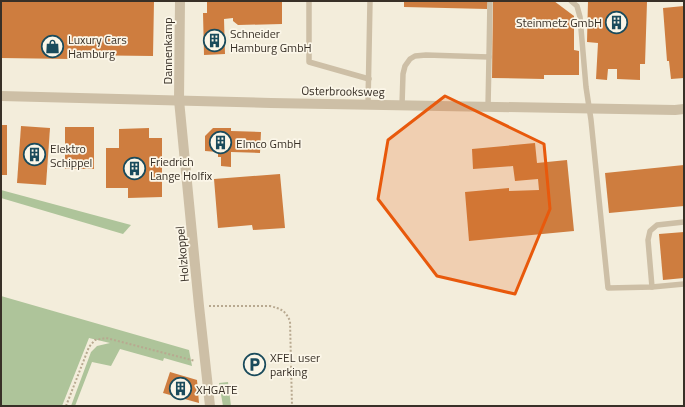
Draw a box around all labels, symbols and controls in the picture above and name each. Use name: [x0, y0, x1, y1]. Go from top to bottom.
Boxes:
building icon: Steinmetz GmbH: [604, 9, 630, 35]
place label: Steinmetz GmbH: [516, 13, 602, 32]
street label: Dannenkamp: [158, 17, 177, 85]
place label: Schneider Hamburg GmbH: [230, 24, 311, 57]
building icon: Schneider Hamburg GmbH: [201, 27, 227, 53]
place label: Luxury Cars Hamburg: [68, 30, 127, 63]
shop icon: Luxury Cars Hamburg: [40, 33, 66, 59]
street label: Osterbrooksweg: [301, 81, 385, 101]
building icon: Elmco GmbH: [208, 130, 234, 156]
place label: Elmco GmbH: [236, 134, 301, 153]
place label: Elektro Schippel: [50, 139, 92, 172]
building icon: Elektro Schippel: [21, 142, 47, 168]
place label: Friedrich Lange Holfix: [150, 152, 213, 185]
building icon: Friedrich Lange Holfix: [121, 155, 147, 181]
street label: Holzkoppel: [170, 225, 194, 283]
place label: XFEL user parking: [270, 348, 320, 381]
parking icon: XFEL user parking: [242, 351, 268, 377]
building icon: XHGATE: [168, 376, 194, 402]
place label: XHGATE: [196, 380, 238, 399]

